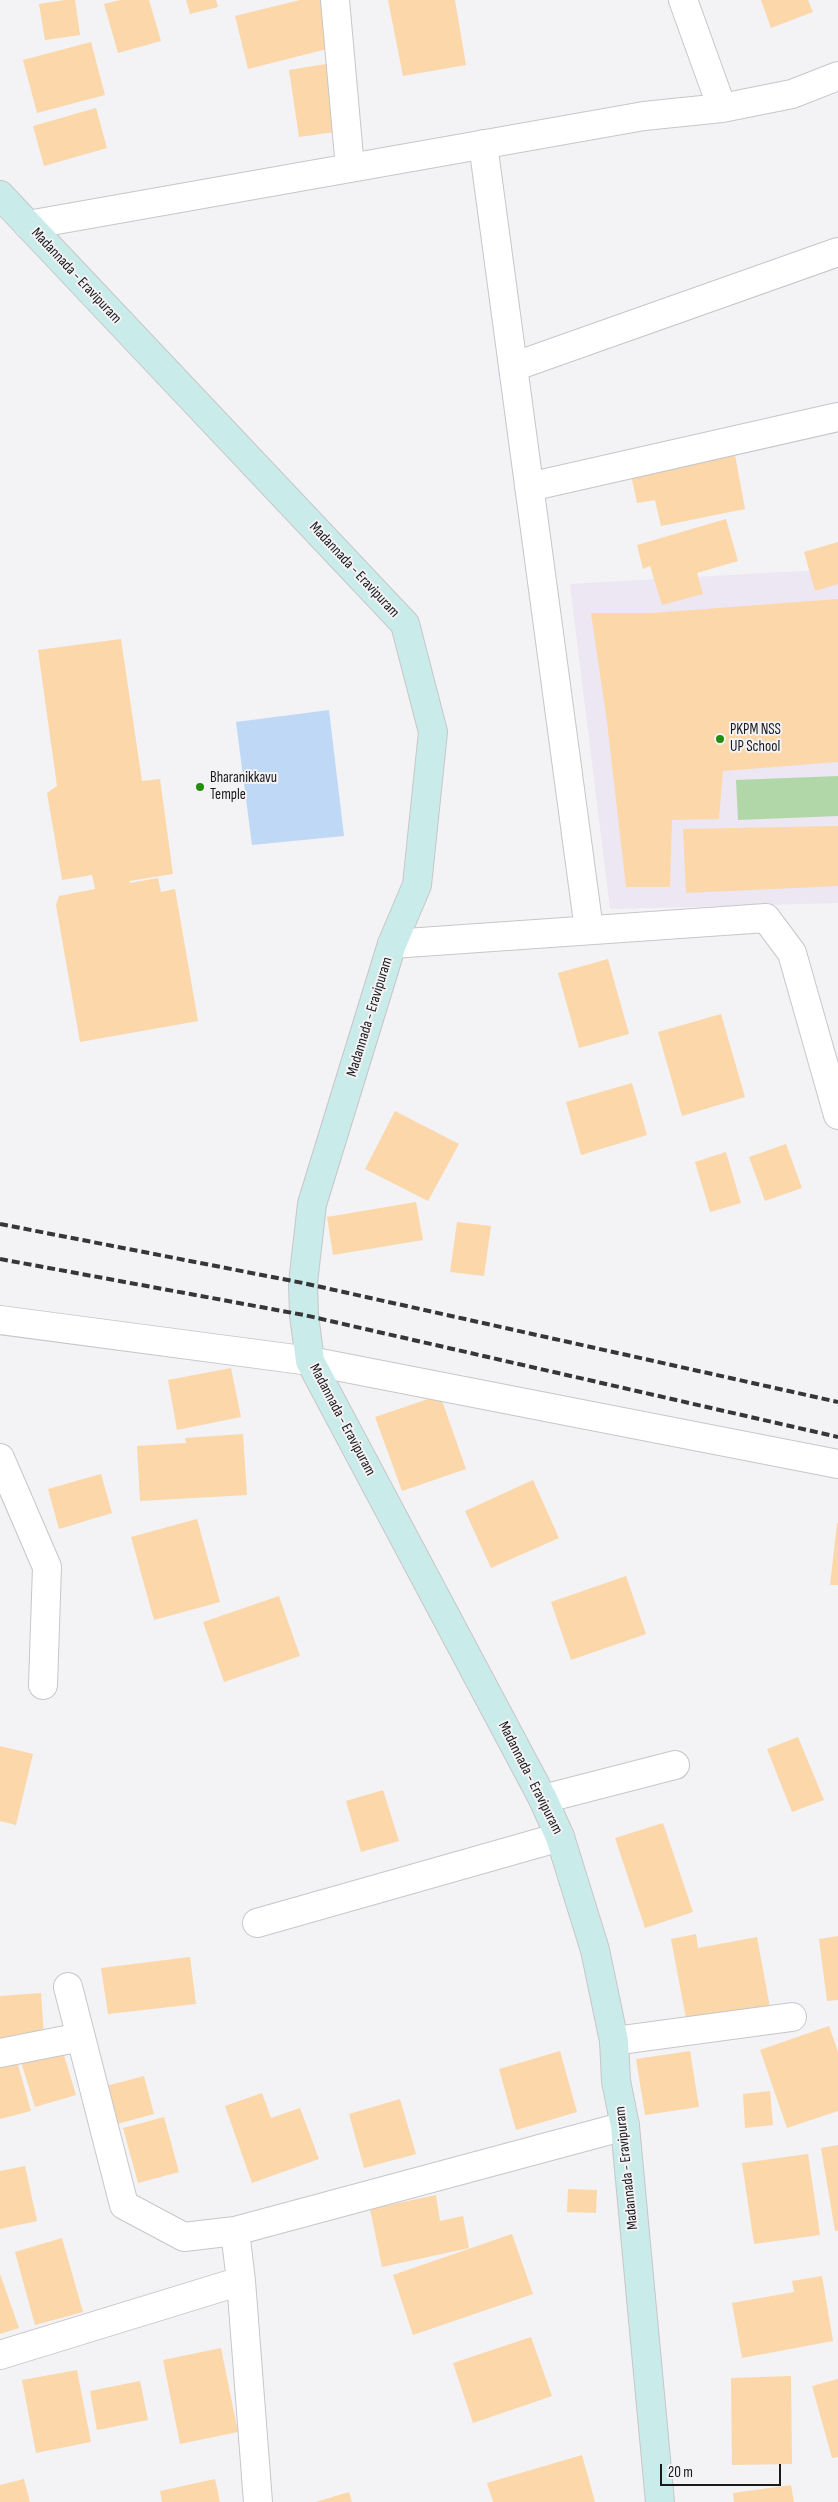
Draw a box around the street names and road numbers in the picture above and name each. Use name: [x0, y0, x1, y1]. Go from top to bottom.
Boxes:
street label: Madannada - Eravipuram: [27, 224, 125, 328]
street label: Madannada - Eravipuram: [305, 518, 403, 622]
street label: Madannada - Eravipuram: [343, 955, 397, 1079]
street label: Madannada - Eravipuram: [305, 1361, 379, 1479]
street label: Madannada - Eravipuram: [494, 1719, 566, 1837]
street label: Madannada - Eravipuram: [612, 2105, 642, 2231]

